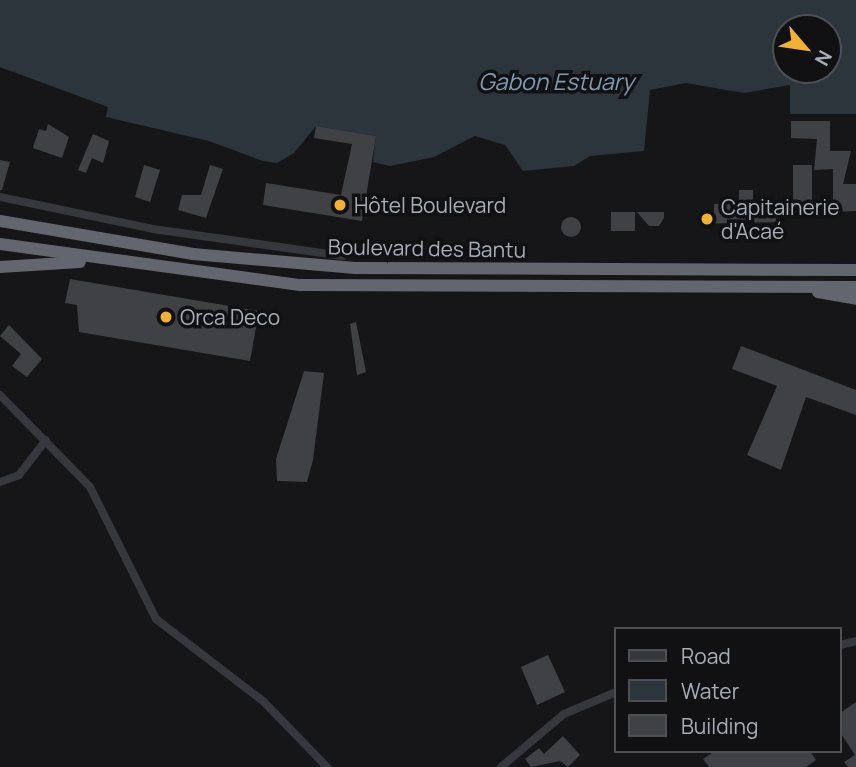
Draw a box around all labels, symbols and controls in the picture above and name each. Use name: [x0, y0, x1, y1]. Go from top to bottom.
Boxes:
north arrow: [772, 14, 842, 84]
text: N: [809, 46, 838, 70]
water label: Gabon Estuary: [478, 67, 634, 95]
place label: Hôtel Boulevard: [354, 192, 506, 218]
place label: Capitainerie d'Acaé: [721, 194, 839, 244]
marker: Hôtel Boulevard: [332, 197, 348, 213]
marker: Capitainerie d'Acaé: [699, 211, 715, 227]
street label: Boulevard des Bantu: [328, 234, 526, 262]
place label: Orca Deco: [180, 304, 280, 330]
marker: Orca Deco: [158, 309, 174, 325]
legend: [614, 627, 842, 753]
text: Road: [681, 642, 731, 670]
text: Water: [681, 677, 739, 705]
text: Building: [681, 712, 758, 740]

